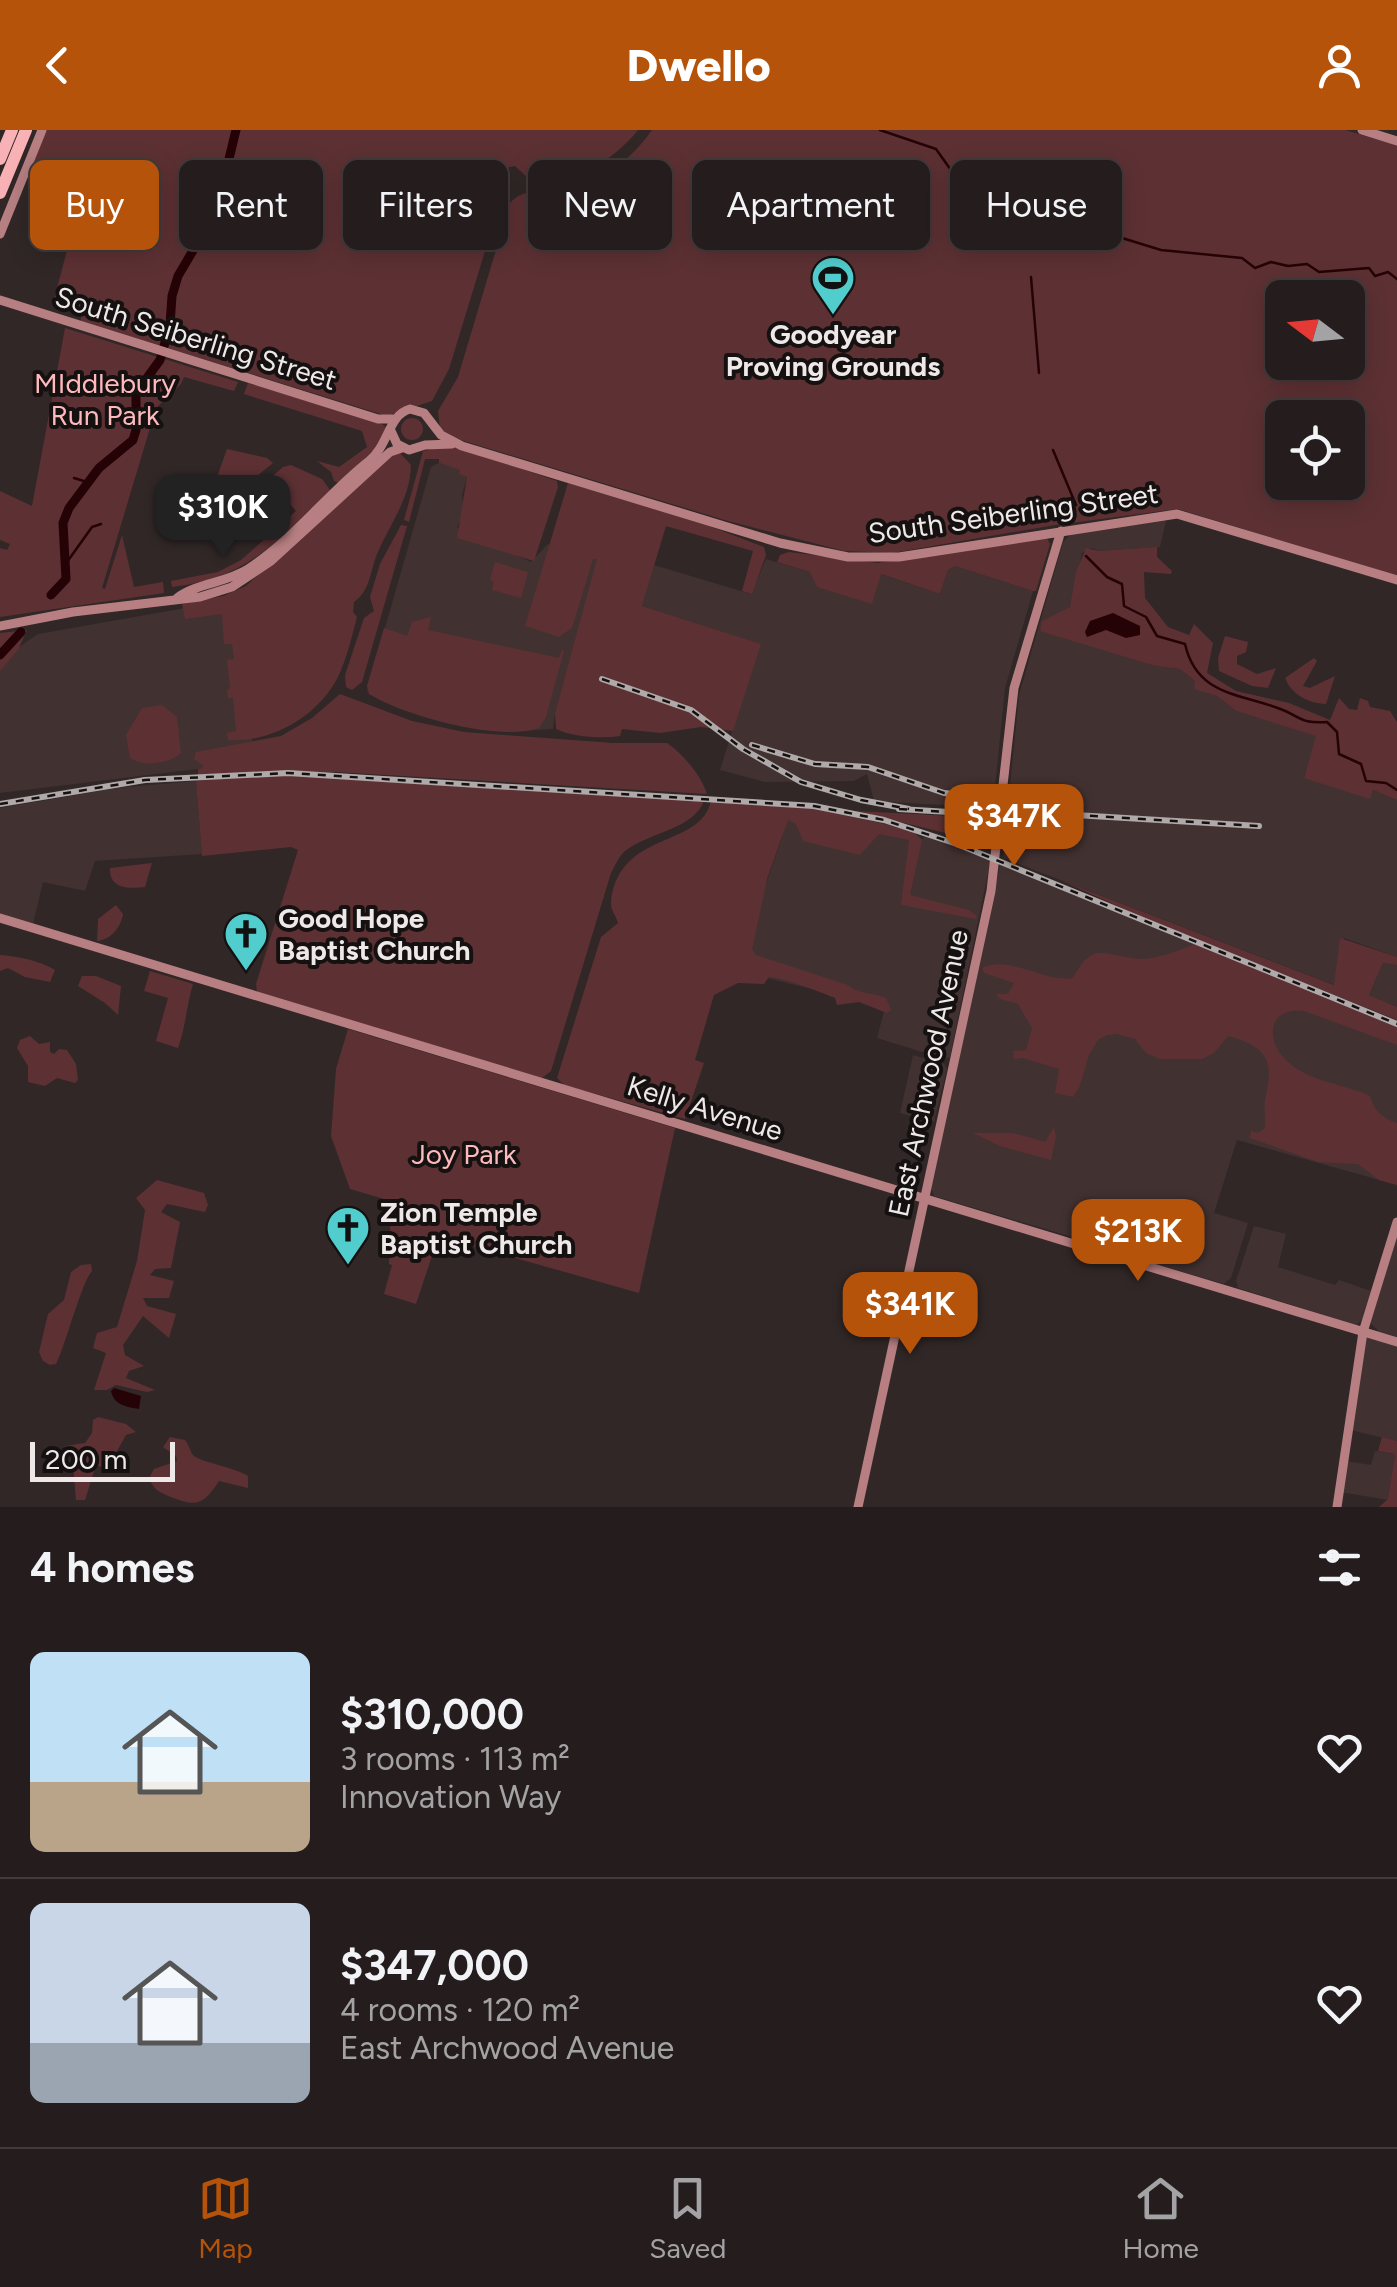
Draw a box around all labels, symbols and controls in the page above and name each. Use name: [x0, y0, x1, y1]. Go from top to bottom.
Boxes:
icon: back: [30, 38, 85, 93]
text: Dwello: [626, 38, 771, 92]
icon: person: [1312, 38, 1367, 93]
chip: Buy: [30, 160, 159, 250]
chip: Rent: [179, 160, 323, 250]
chip: Filters: [343, 160, 508, 250]
chip: New: [528, 160, 672, 250]
chip: Apartment: [692, 160, 930, 250]
chip: House: [950, 160, 1122, 250]
sports icon: Goodyear Proving Grounds: [810, 255, 856, 316]
street label: South Seiberling Street: [51, 279, 341, 397]
north arrow: [1265, 280, 1365, 380]
map controls: [1265, 280, 1365, 500]
place label: Goodyear Proving Grounds: [726, 317, 940, 383]
park label: MIddlebury Run Park: [34, 366, 176, 432]
button: locate: [1265, 400, 1365, 500]
pin: $310K: [153, 475, 293, 560]
street label: South Seiberling Street: [866, 476, 1160, 550]
text: $310K: [177, 488, 269, 526]
pin: $347K: [944, 784, 1084, 869]
text: $347K: [967, 797, 1061, 835]
place label: Good Hope Baptist Church: [278, 901, 470, 967]
church icon: Good Hope Baptist Church: [223, 911, 269, 972]
street label: East Archwood Avenue: [881, 926, 975, 1220]
street label: Kelly Avenue: [623, 1068, 787, 1148]
park label: Joy Park: [411, 1137, 517, 1171]
place label: Zion Temple Baptist Church: [380, 1195, 572, 1261]
pin: $213K: [1068, 1199, 1208, 1284]
church icon: Zion Temple Baptist Church: [325, 1205, 371, 1266]
text: $213K: [1094, 1212, 1182, 1250]
pin: $341K: [840, 1272, 980, 1357]
text: $341K: [865, 1285, 955, 1323]
scale bar: [30, 1437, 175, 1482]
text: 200 m: [45, 1442, 127, 1476]
icon: filters: [1312, 1540, 1367, 1595]
text: 4 homes: [30, 1542, 194, 1593]
text: $310,000: [340, 1689, 524, 1740]
icon: home: [110, 1692, 230, 1812]
icon: heart: [1312, 1725, 1367, 1780]
text: 3 rooms · 113 m²: [340, 1740, 570, 1778]
text: Innovation Way: [340, 1778, 561, 1816]
text: $347,000: [340, 1940, 529, 1991]
icon: home: [110, 1943, 230, 2063]
icon: heart: [1312, 1976, 1367, 2031]
text: 4 rooms · 120 m²: [340, 1991, 580, 2029]
text: East Archwood Avenue: [340, 2029, 674, 2067]
tab: Map: [198, 2171, 253, 2265]
tab: Saved: [649, 2171, 726, 2265]
tab: Home: [1123, 2171, 1199, 2265]

